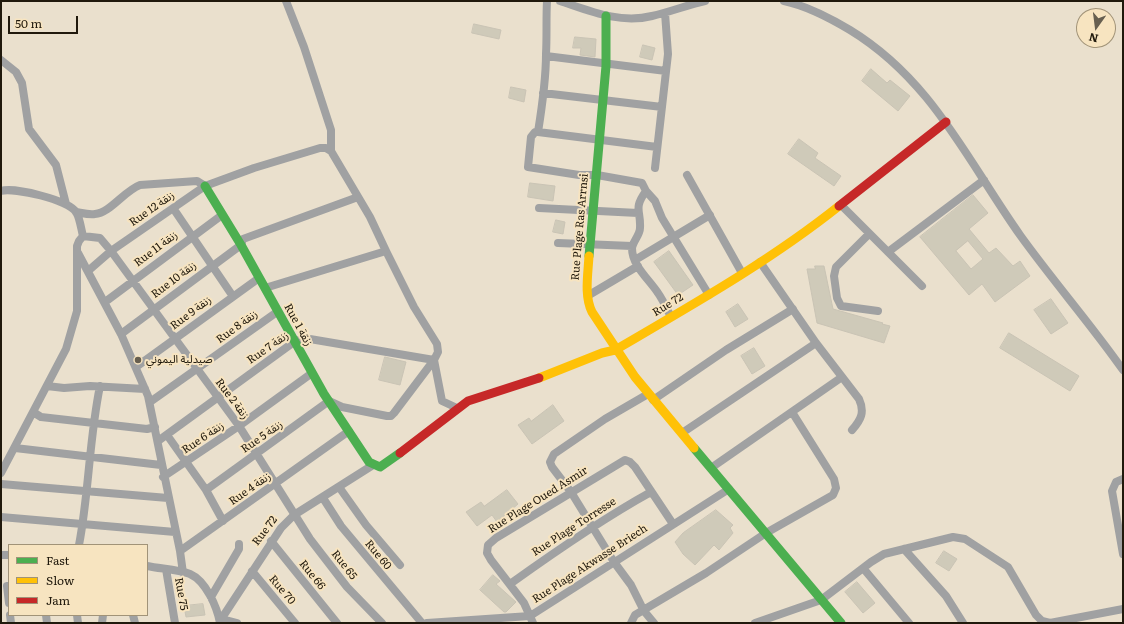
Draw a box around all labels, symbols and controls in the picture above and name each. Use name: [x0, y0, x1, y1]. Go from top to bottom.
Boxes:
scale bar: [10, 8, 80, 34]
north arrow: [1076, 8, 1116, 48]
text: 50 m: [15, 14, 42, 32]
text: N: [1087, 30, 1100, 48]
street label: Rue Plage Ras Arrnsi: [569, 173, 591, 281]
street label: Rue 12 زنقة: [127, 189, 177, 229]
street label: Rue 11 زنقة: [132, 228, 180, 270]
street label: Rue 10 زنقة: [149, 259, 199, 301]
street label: Rue 72: [650, 291, 686, 319]
street label: Rue 9 زنقة: [168, 293, 214, 333]
street label: Rue 1 زنقة: [281, 301, 315, 349]
street label: Rue 8 زنقة: [214, 308, 260, 346]
street label: Rue 7 زنقة: [245, 329, 291, 367]
place label: صيدلية اليموني: [146, 353, 213, 367]
marker: صيدلية اليموني: [133, 355, 143, 365]
street label: Rue 2 زنقة: [212, 376, 252, 422]
street label: Rue 5 زنقة: [239, 418, 285, 456]
street label: Rue 6 زنقة: [179, 419, 227, 457]
street label: Rue Plage Oued Asmir: [486, 464, 590, 536]
street label: Rue 4 زنقة: [227, 470, 273, 508]
street label: Rue Plage Torresse: [529, 495, 619, 559]
street label: Rue 72: [250, 514, 280, 548]
street label: Rue Plage Akwasse Briech: [530, 522, 650, 606]
street label: Rue 60: [362, 537, 394, 573]
legend: [8, 544, 148, 616]
street label: Rue 65: [328, 548, 360, 582]
text: Fast: [46, 551, 69, 569]
street label: Rue 66: [296, 558, 328, 592]
text: Slow: [46, 571, 74, 589]
street label: Rue 70: [266, 573, 298, 607]
street label: Rue 75: [172, 576, 190, 612]
text: Jam: [46, 591, 70, 609]

